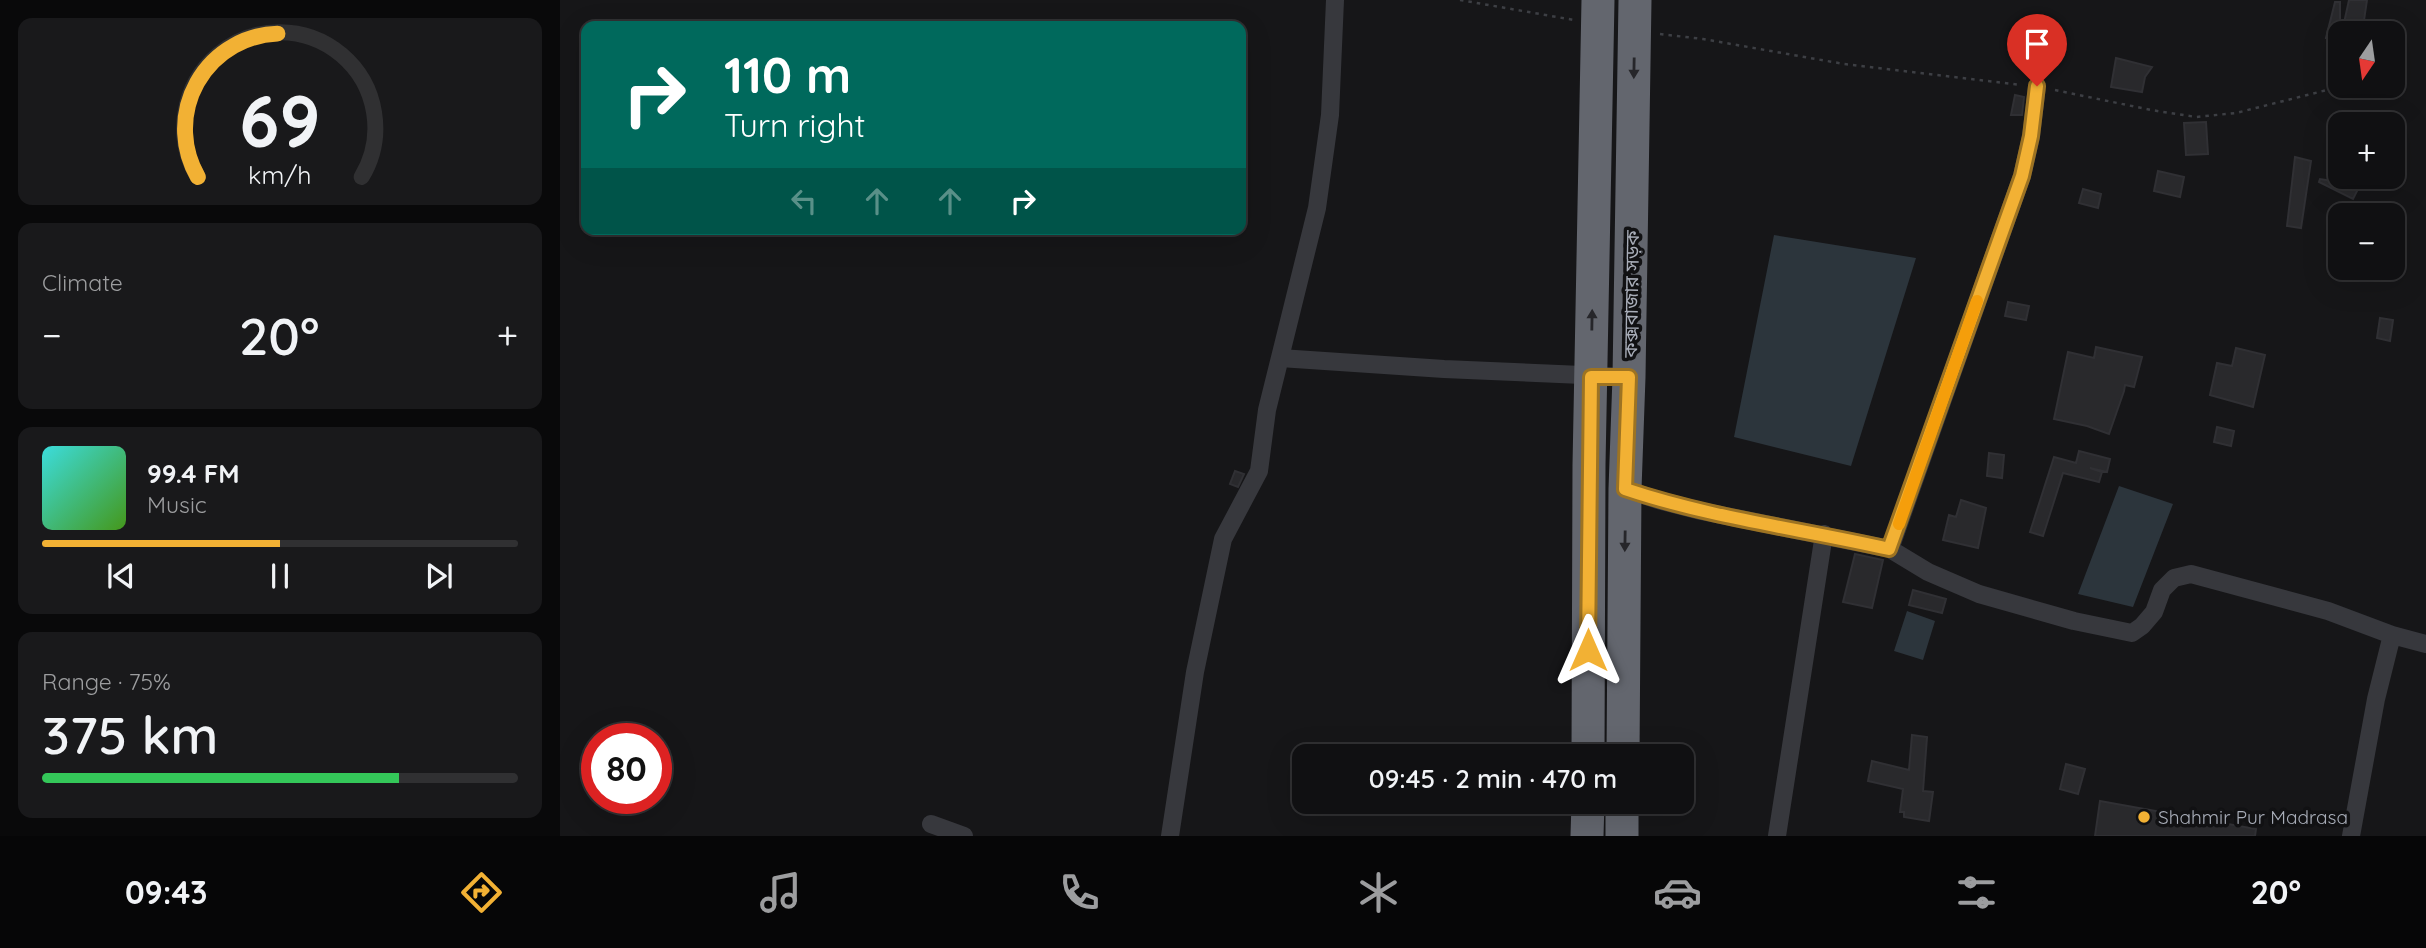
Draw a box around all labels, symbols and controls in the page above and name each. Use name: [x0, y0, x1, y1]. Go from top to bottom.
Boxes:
pin: [2007, 14, 2067, 86]
north arrow: [2328, 21, 2404, 98]
map controls: [2328, 21, 2405, 280]
icon: arrive: [2018, 25, 2056, 63]
text: 110 m: [724, 44, 851, 105]
icon: right: [609, 49, 700, 140]
one-way arrow: [1628, 57, 1640, 79]
text: 69: [239, 75, 321, 166]
text: Turn right: [724, 105, 865, 145]
button: +: [2328, 112, 2405, 189]
text: km/h: [248, 159, 312, 190]
icon: left: [785, 182, 823, 220]
icon: ahead: [858, 182, 896, 220]
icon: ahead: [931, 182, 969, 220]
icon: right: [1004, 182, 1042, 220]
button: −: [2328, 203, 2405, 280]
street label: কক্সবাজার সড়ক: [1618, 229, 1644, 359]
text: Climate: [42, 268, 123, 297]
text: 20°: [239, 303, 319, 368]
one-way arrow: [1586, 309, 1598, 331]
text: −: [42, 311, 62, 359]
text: +: [497, 311, 518, 359]
text: 99.4 FM: [147, 457, 240, 490]
text: Music: [147, 490, 207, 519]
one-way arrow: [1619, 530, 1631, 552]
icon: previous: [102, 557, 140, 595]
icon: pause: [261, 557, 299, 595]
icon: next: [420, 557, 458, 595]
position arrow: [1551, 613, 1625, 687]
text: Range · 75%: [42, 667, 171, 696]
text: 375 km: [42, 702, 218, 767]
speed limit sign: 80: [581, 723, 672, 814]
text: 09:45 · 2 min · 470 m: [1369, 762, 1617, 795]
place label: Shahmir Pur Madrasa: [2158, 805, 2348, 829]
marker: Shahmir Pur Madrasa: [2136, 809, 2152, 825]
icon: directions: [457, 868, 506, 917]
icon: music: [756, 868, 805, 917]
icon: phone: [1055, 868, 1104, 917]
icon: climate: [1354, 868, 1403, 917]
icon: car: [1653, 868, 1702, 917]
icon: filters: [1952, 868, 2001, 917]
text: 09:43: [125, 872, 208, 912]
text: 20°: [2251, 872, 2301, 912]

